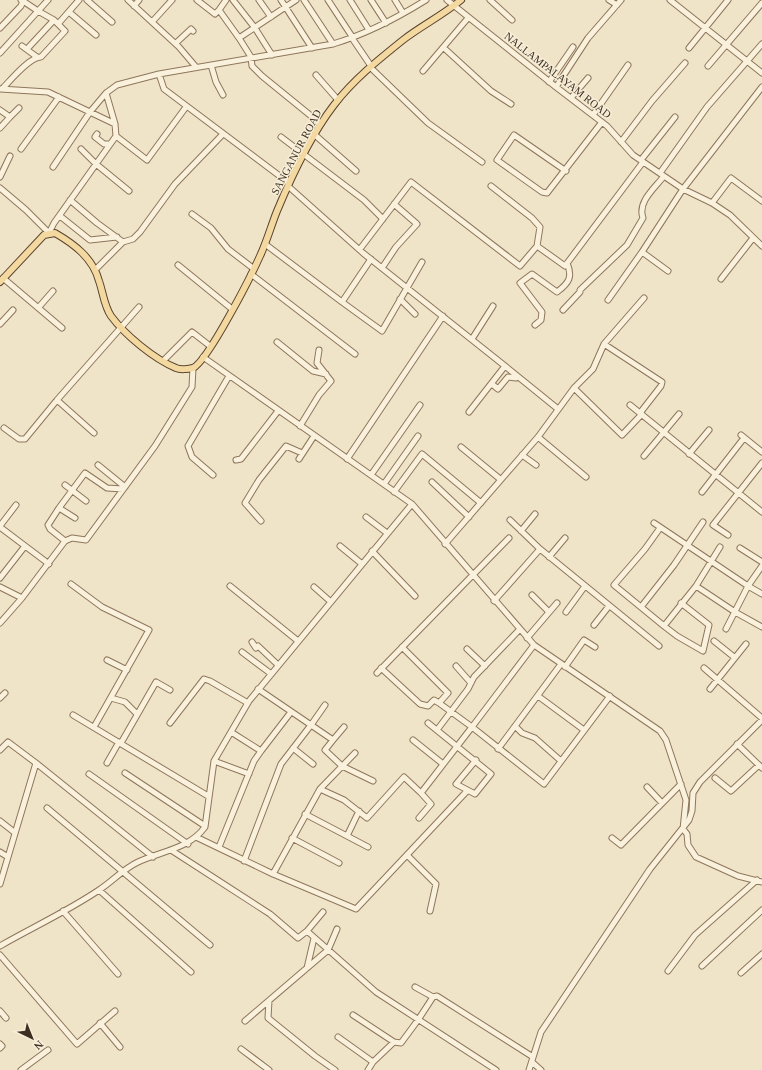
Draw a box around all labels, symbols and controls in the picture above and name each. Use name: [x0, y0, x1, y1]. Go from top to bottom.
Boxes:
street label: NALLAMPALAYAM ROAD: [502, 30, 614, 120]
street label: SANGANUR ROAD: [268, 107, 324, 197]
north arrow: [12, 1018, 52, 1058]
text: N: [32, 1038, 46, 1052]

